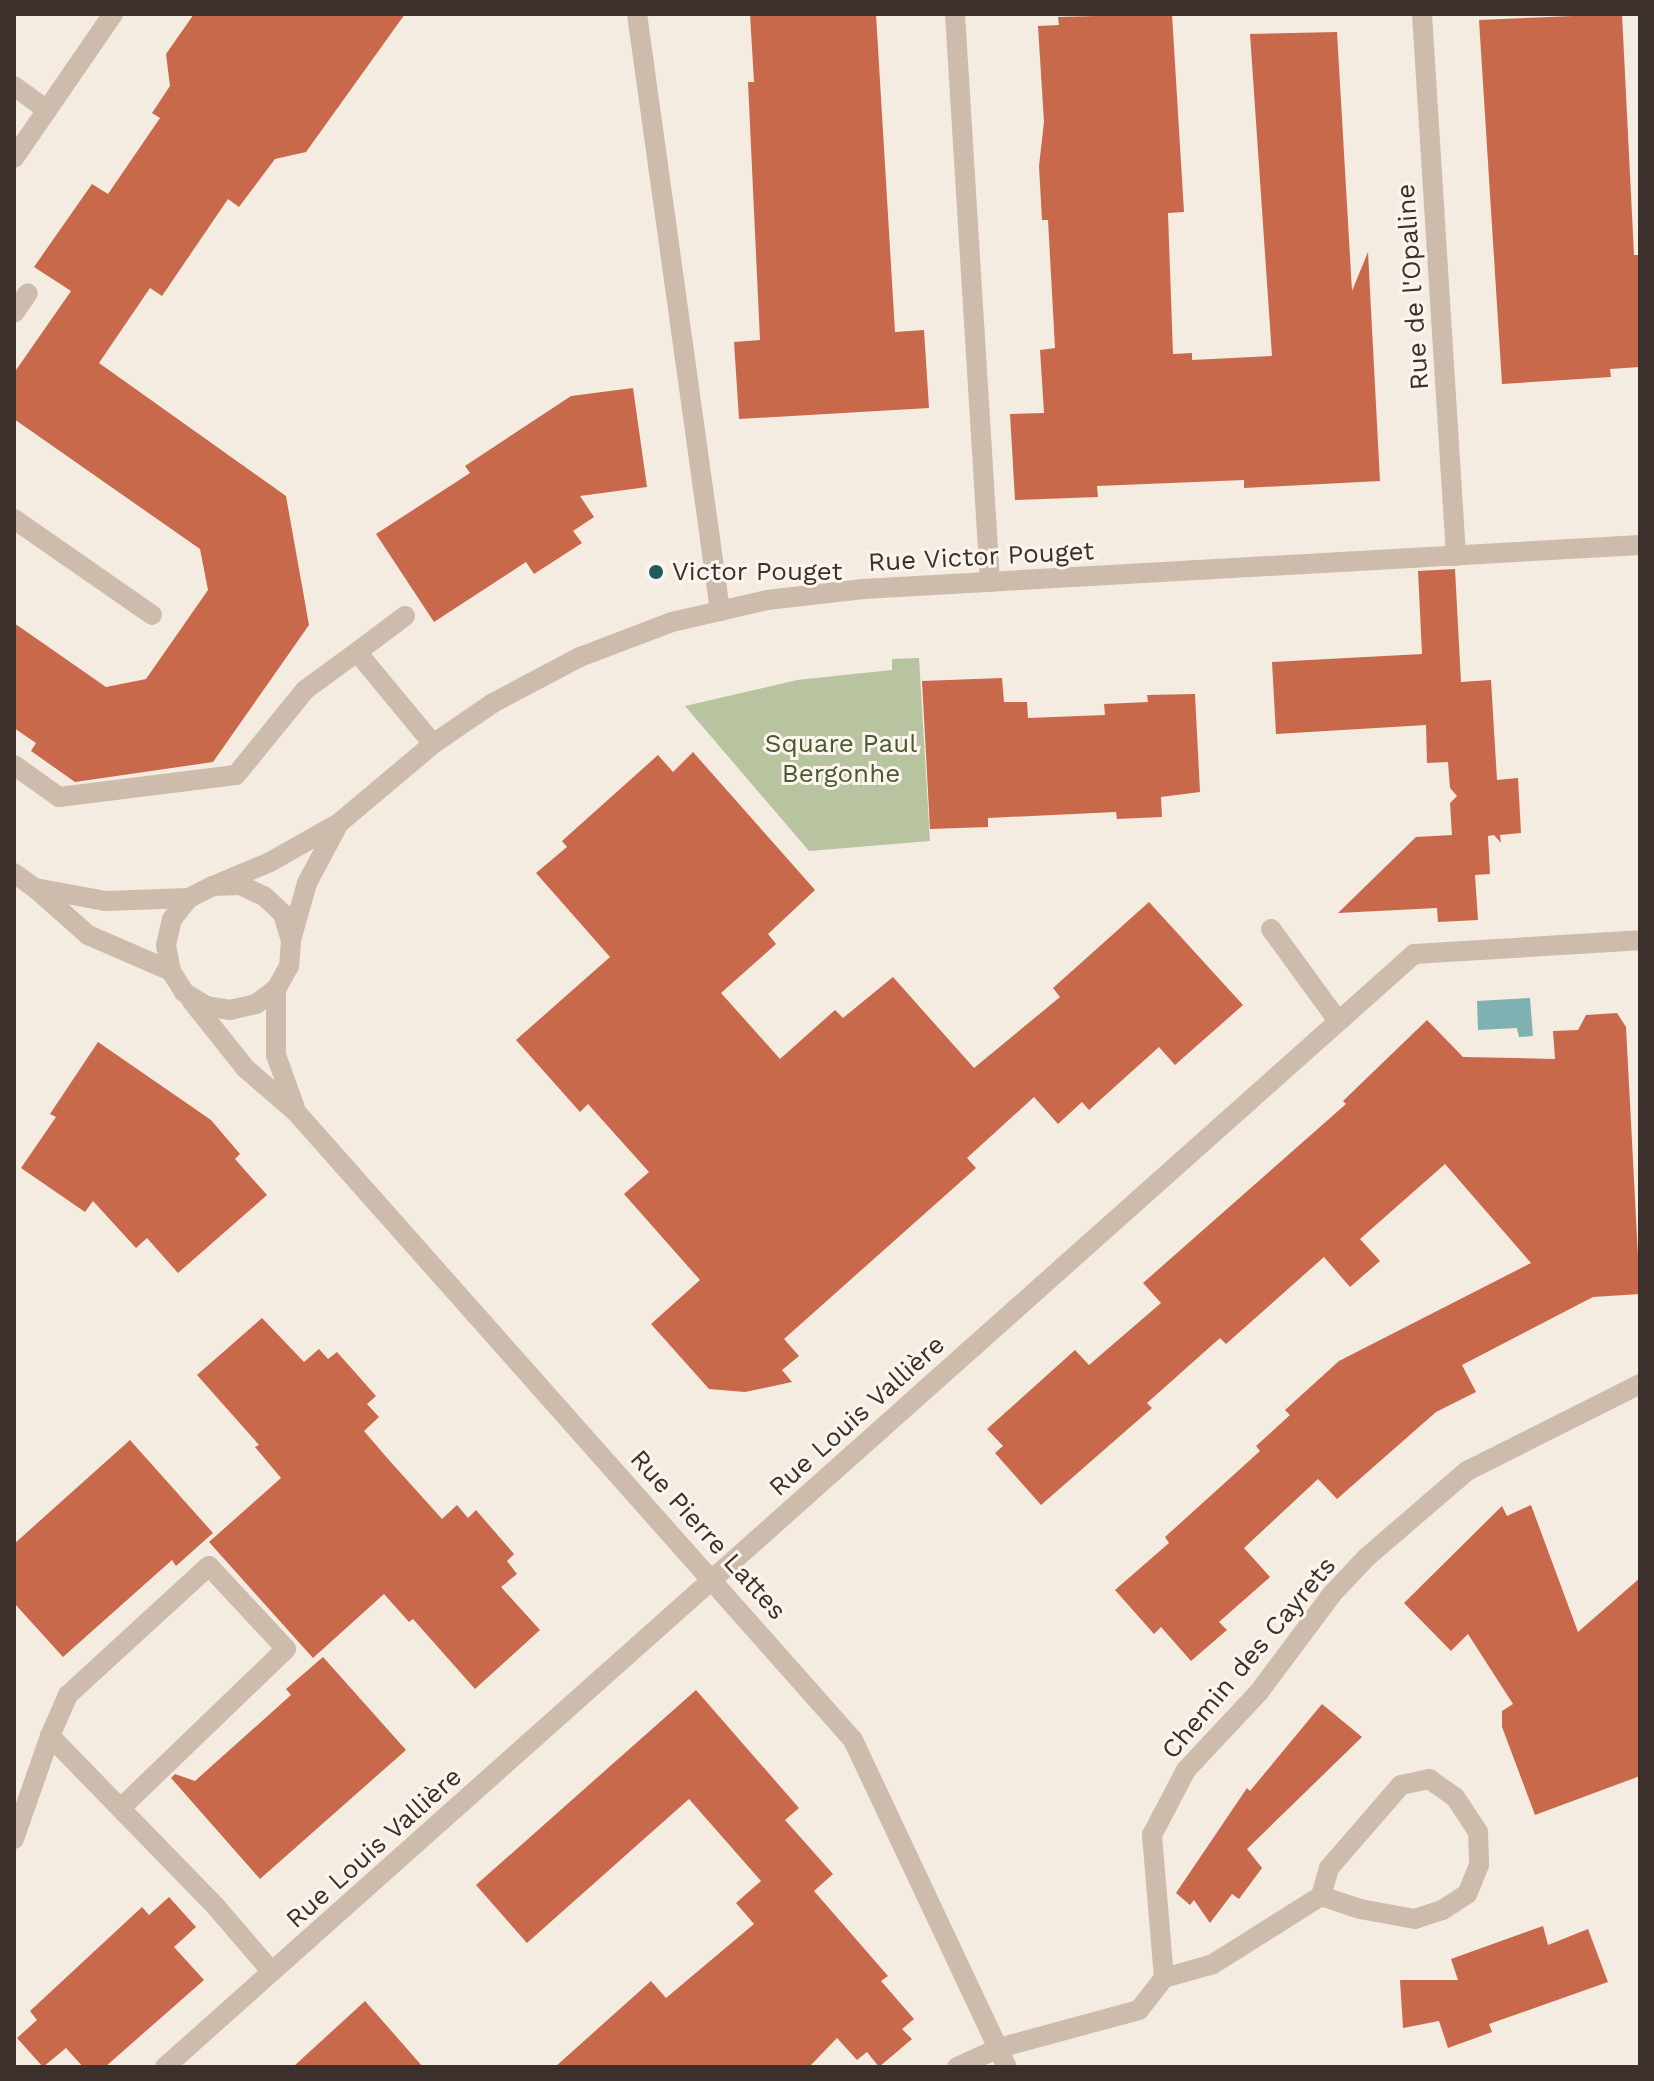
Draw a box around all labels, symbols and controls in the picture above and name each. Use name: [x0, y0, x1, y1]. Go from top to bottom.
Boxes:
street label: Rue de l'Opaline: [1390, 183, 1436, 391]
street label: Rue Victor Pouget: [866, 535, 1096, 579]
place label: Victor Pouget: [672, 556, 843, 588]
marker: Victor Pouget: [647, 563, 665, 581]
park label: Square Paul Bergonhe: [765, 728, 917, 790]
street label: Rue Louis Vallière: [763, 1329, 951, 1503]
street label: Rue Pierre Lattes: [623, 1444, 793, 1626]
street label: Chemin des Cayrets: [1155, 1551, 1343, 1765]
street label: Rue Louis Vallière: [280, 1761, 468, 1935]

